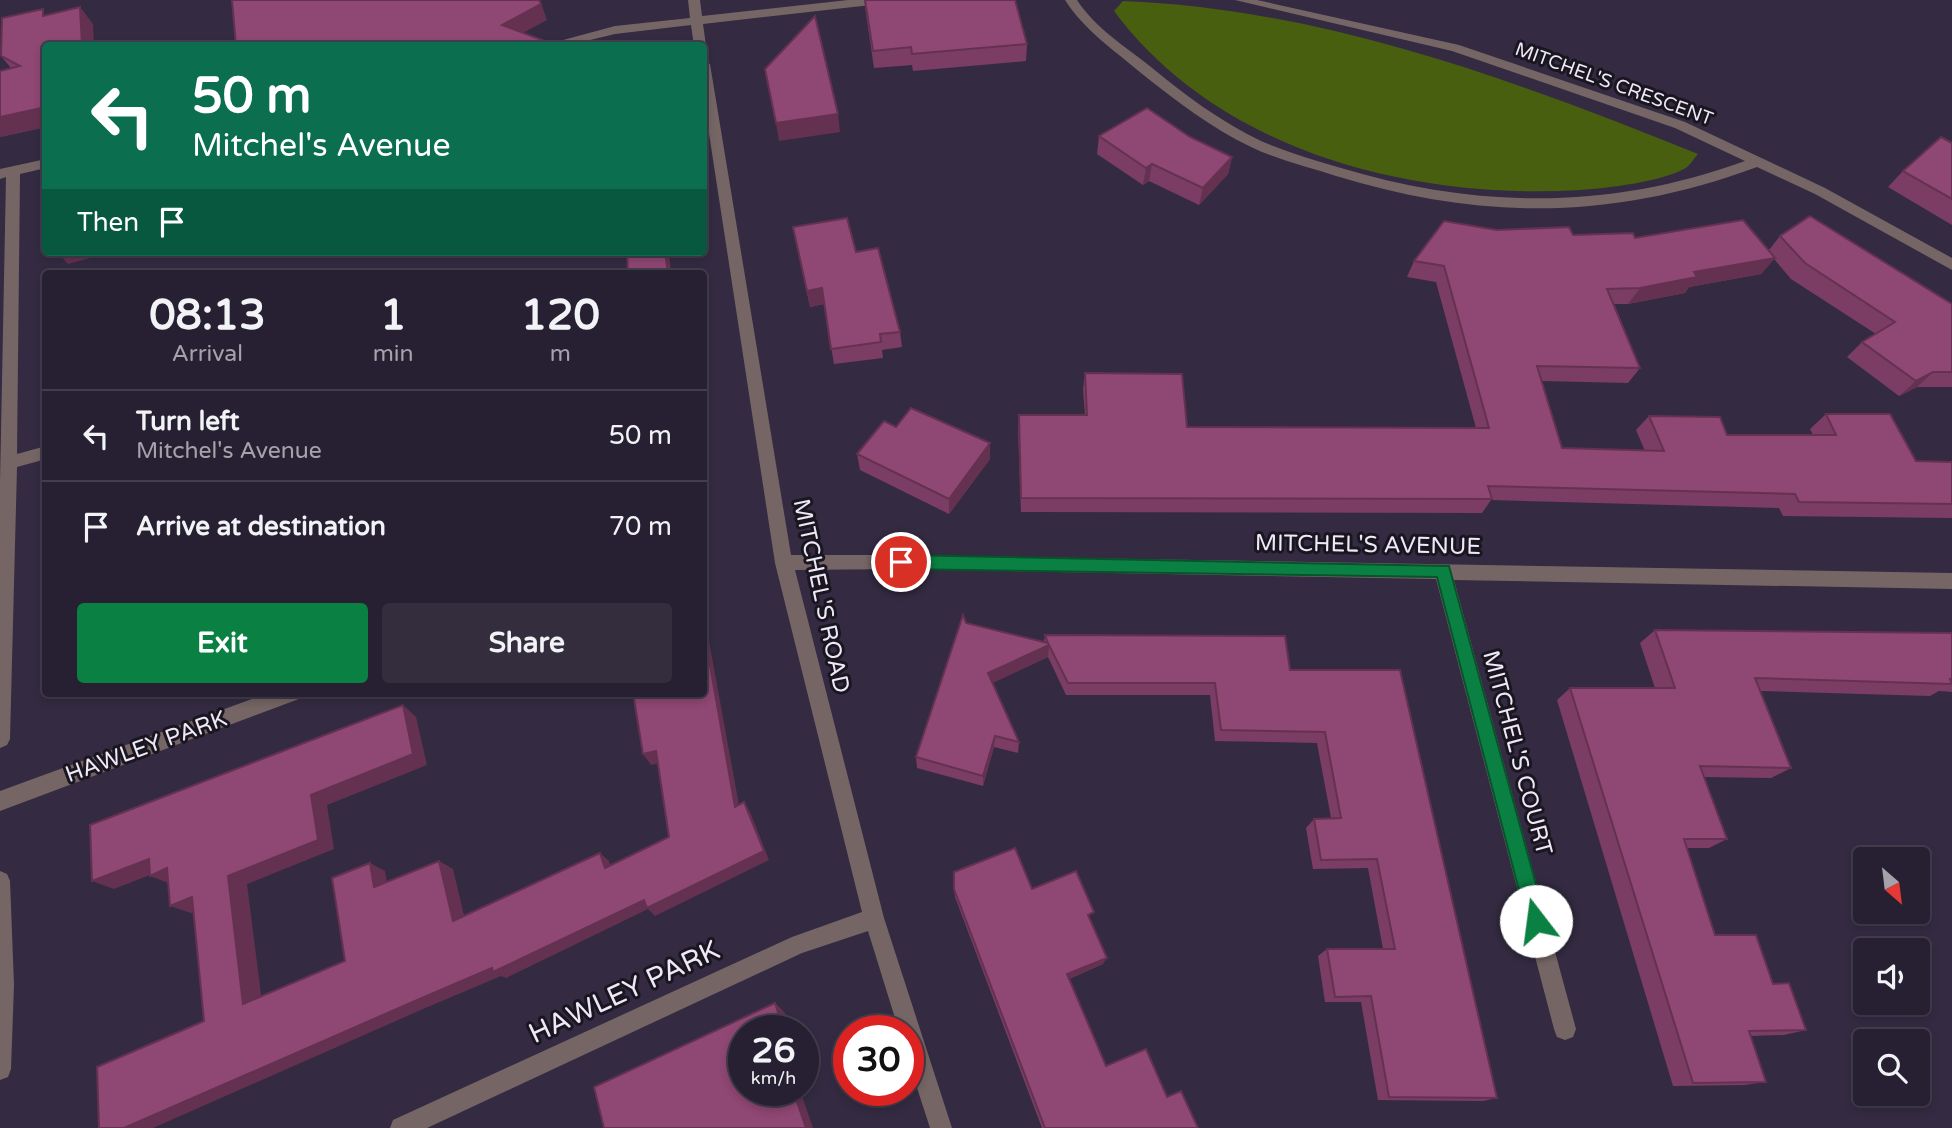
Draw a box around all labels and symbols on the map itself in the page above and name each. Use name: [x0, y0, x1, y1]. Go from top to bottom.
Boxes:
street label: MITCHEL'S CRESCENT: [1512, 38, 1716, 130]
street label: MITCHEL'S ROAD: [787, 496, 855, 696]
street label: MITCHEL'S AVENUE: [1255, 529, 1481, 561]
pin: [871, 532, 931, 592]
street label: MITCHEL'S COURT: [1476, 648, 1558, 858]
street label: HAWLEY PARK: [61, 705, 231, 789]
north arrow: [1853, 847, 1930, 924]
position arrow: [1499, 884, 1573, 958]
street label: HAWLEY PARK: [523, 933, 725, 1051]
speed limit sign: 30: [833, 1015, 924, 1106]

